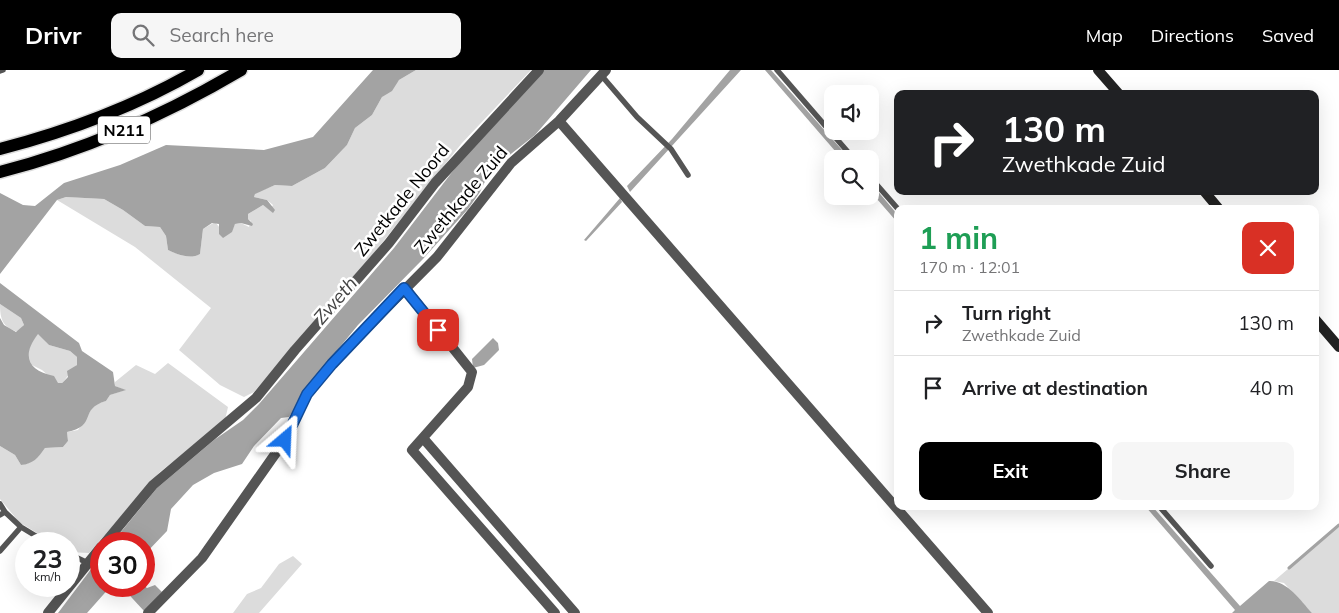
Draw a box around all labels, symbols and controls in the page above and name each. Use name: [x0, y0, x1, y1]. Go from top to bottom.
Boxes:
search box: [111, 13, 461, 58]
text: Drivr: [25, 20, 81, 50]
icon: search: [129, 21, 157, 49]
text: Search here: [169, 23, 274, 47]
text: Map: [1086, 24, 1123, 47]
text: Directions: [1151, 24, 1234, 47]
text: Saved: [1262, 24, 1314, 47]
map controls: [824, 85, 879, 205]
button: sound: [824, 85, 879, 140]
text: 130 m: [1002, 107, 1106, 151]
icon: right: [919, 110, 984, 175]
road number: N211: [98, 116, 150, 144]
street label: Zwetkade Noord: [349, 139, 454, 261]
street label: Zwethkade Zuid: [409, 141, 512, 258]
button: search: [824, 150, 879, 205]
text: Zwethkade Zuid: [1002, 150, 1165, 178]
text: 1 min: [919, 219, 998, 257]
button: close: [1242, 222, 1294, 274]
text: 170 m · 12:01: [919, 257, 1020, 277]
water label: Zweth: [308, 271, 362, 329]
text: Turn right: [962, 301, 1051, 325]
pin: [417, 309, 459, 351]
icon: right: [919, 309, 947, 337]
text: 130 m: [1238, 311, 1294, 335]
icon: arrive: [424, 316, 452, 344]
text: Zwethkade Zuid: [962, 325, 1081, 345]
icon: arrive: [919, 374, 947, 402]
text: Arrive at destination: [962, 376, 1148, 400]
text: 40 m: [1250, 376, 1294, 400]
position arrow: [258, 413, 310, 465]
button: Exit: [919, 442, 1102, 500]
button: Share: [1112, 442, 1294, 500]
speed limit sign: 30: [90, 532, 155, 597]
text: 23: [32, 543, 63, 574]
text: km/h: [34, 569, 61, 584]

